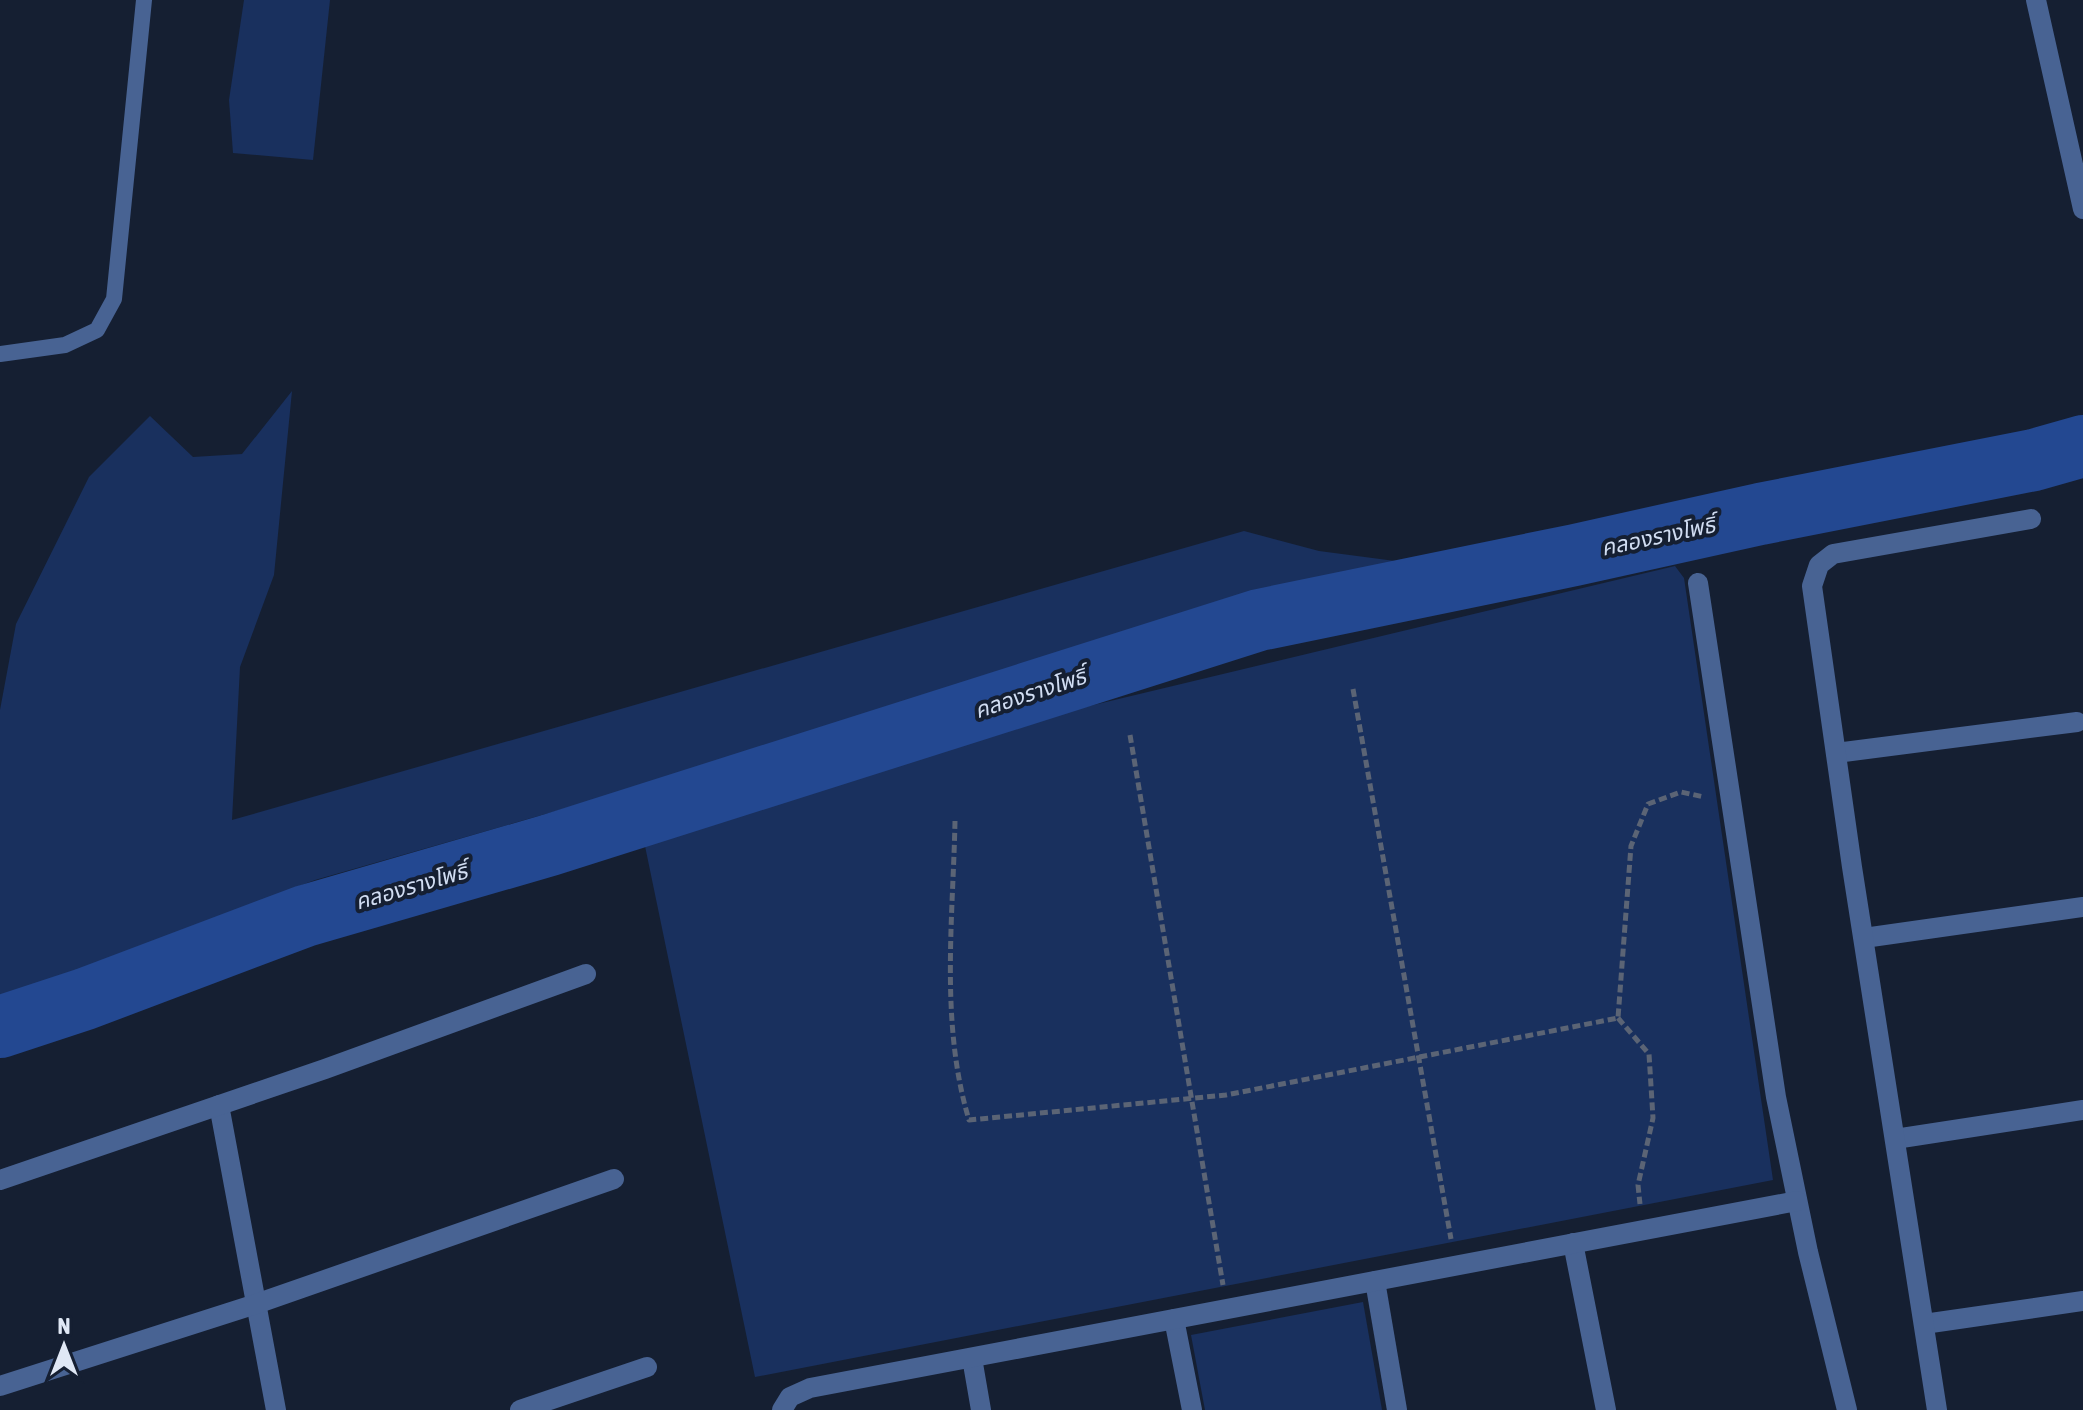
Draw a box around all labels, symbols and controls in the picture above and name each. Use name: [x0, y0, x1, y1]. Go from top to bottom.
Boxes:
water label: คลองรางโพธิ์: [1599, 510, 1723, 561]
water label: คลองรางโพธิ์: [971, 661, 1095, 723]
water label: คลองรางโพธิ์: [352, 856, 476, 914]
north arrow: [24, 1306, 104, 1386]
text: N: [58, 1313, 70, 1339]

